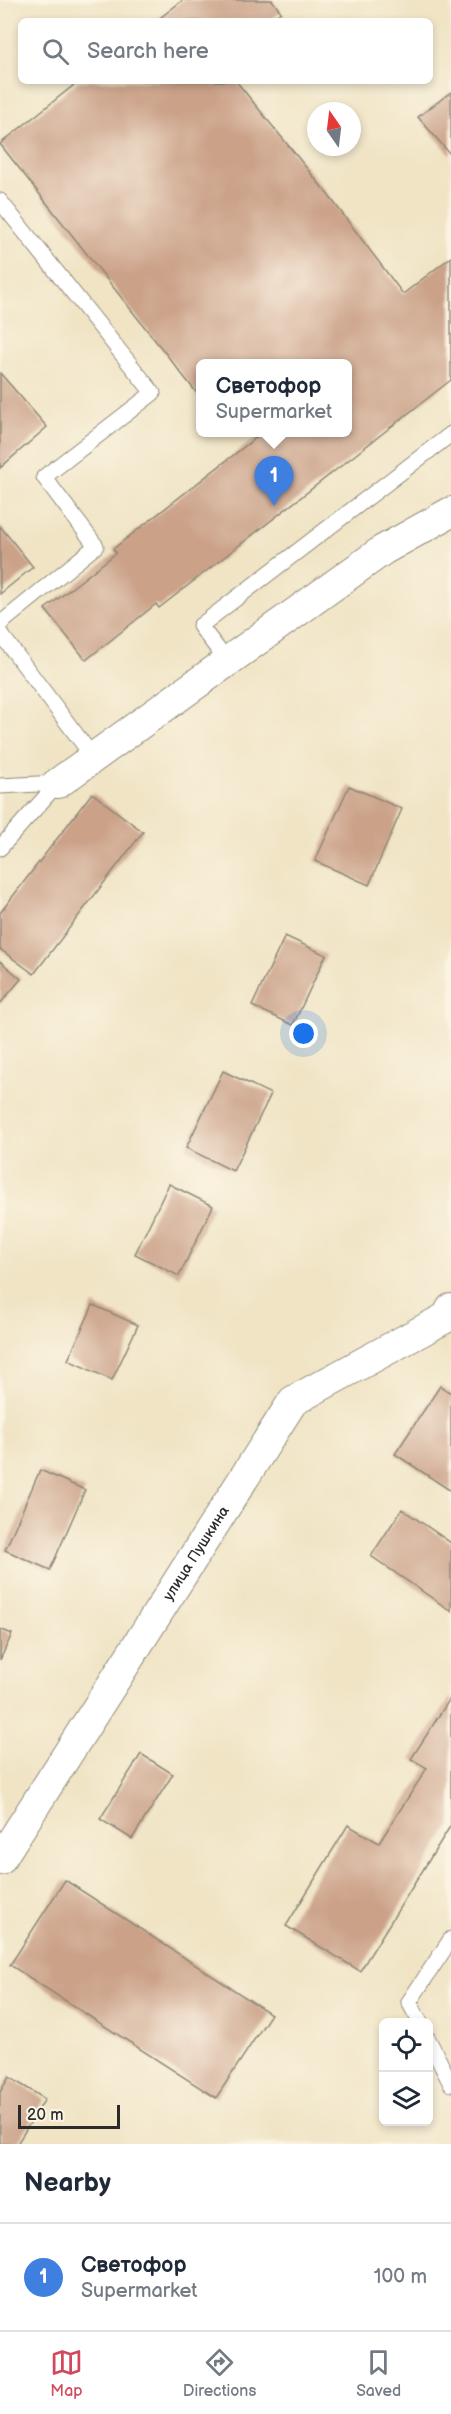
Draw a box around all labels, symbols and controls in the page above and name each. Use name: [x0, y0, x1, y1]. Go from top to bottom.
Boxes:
search box: [18, 18, 433, 84]
icon: search: [39, 35, 72, 68]
text: Search here: [87, 38, 209, 65]
north arrow: [307, 102, 361, 156]
popup: [196, 359, 352, 437]
text: Светофор: [216, 373, 321, 400]
text: Supermarket: [216, 400, 332, 424]
pin: 1: [254, 456, 294, 506]
your location: [289, 1019, 318, 1048]
street label: улица Пушкина: [158, 1502, 233, 1604]
map controls: [379, 2018, 433, 2126]
button: locate: [379, 2018, 433, 2072]
button: layers: [379, 2072, 433, 2126]
scale bar: [18, 2102, 120, 2130]
text: 20 m: [27, 2106, 63, 2125]
text: Nearby: [24, 2168, 111, 2199]
text: Светофор: [81, 2252, 186, 2279]
text: 1: [39, 2265, 48, 2289]
text: 100 m: [374, 2265, 427, 2289]
text: Supermarket: [81, 2279, 197, 2303]
tab: Map: [50, 2346, 83, 2401]
tab: Directions: [183, 2346, 256, 2401]
tab: Saved: [356, 2346, 401, 2401]

